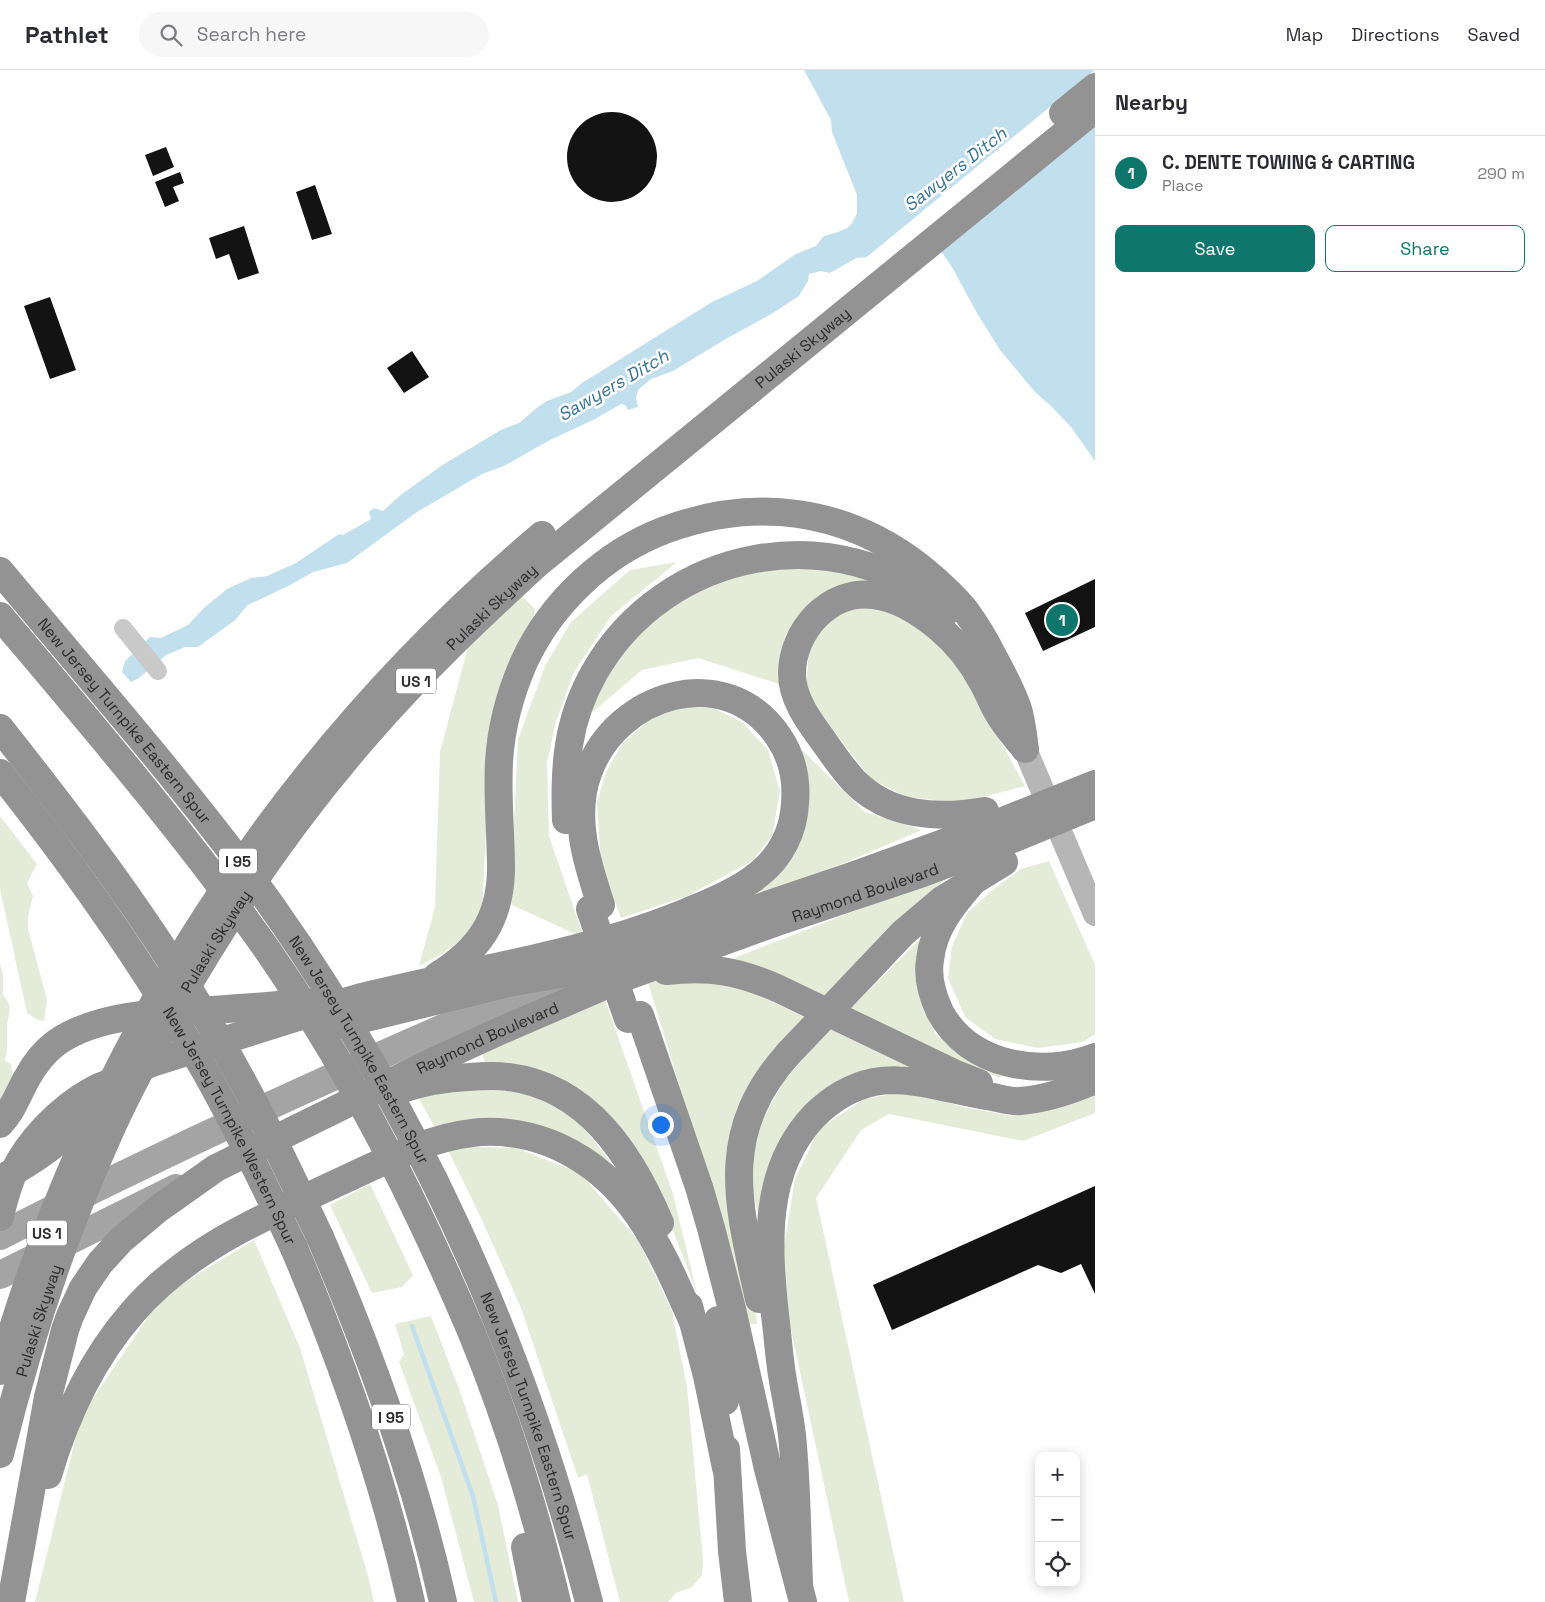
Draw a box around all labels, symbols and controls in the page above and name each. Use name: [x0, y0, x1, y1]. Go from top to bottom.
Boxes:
search box: [139, 12, 489, 57]
text: Pathlet: [25, 19, 109, 50]
icon: search: [157, 21, 185, 49]
text: Search here: [197, 22, 306, 47]
text: Map: [1286, 23, 1323, 46]
text: Directions: [1351, 23, 1440, 46]
text: Saved: [1468, 23, 1520, 46]
text: Nearby: [1115, 89, 1188, 116]
water label: Sawyers Ditch: [899, 121, 1012, 216]
text: C. DENTE TOWING & CARTING: [1162, 150, 1415, 175]
text: 1: [1127, 163, 1135, 184]
text: 290 m: [1477, 163, 1525, 184]
text: Place: [1162, 175, 1204, 196]
button: Save: [1115, 225, 1315, 272]
button: Share: [1325, 225, 1525, 272]
street label: Pulaski Skyway: [750, 302, 854, 393]
water label: Sawyers Ditch: [554, 344, 673, 426]
street label: Pulaski Skyway: [442, 559, 541, 655]
pin: 1: [1046, 601, 1078, 639]
street label: New Jersey Turnpike Eastern Spur: [33, 613, 216, 828]
road number: US 1: [396, 668, 436, 694]
road number: I 95: [219, 848, 257, 874]
street label: Raymond Boulevard: [789, 858, 942, 927]
street label: Pulaski Skyway: [175, 886, 255, 996]
street label: New Jersey Turnpike Eastern Spur: [284, 931, 435, 1167]
street label: Raymond Boulevard: [413, 996, 562, 1079]
street label: New Jersey Turnpike Western Spur: [158, 1003, 301, 1248]
your location: [648, 1112, 674, 1138]
road number: US 1: [27, 1220, 67, 1246]
street label: Pulaski Skyway: [11, 1261, 66, 1379]
street label: New Jersey Turnpike Eastern Spur: [476, 1289, 582, 1543]
road number: I 95: [372, 1404, 410, 1430]
map controls: [1035, 1452, 1080, 1587]
button: +: [1035, 1452, 1080, 1497]
button: −: [1035, 1497, 1080, 1542]
button: locate: [1035, 1542, 1080, 1587]

